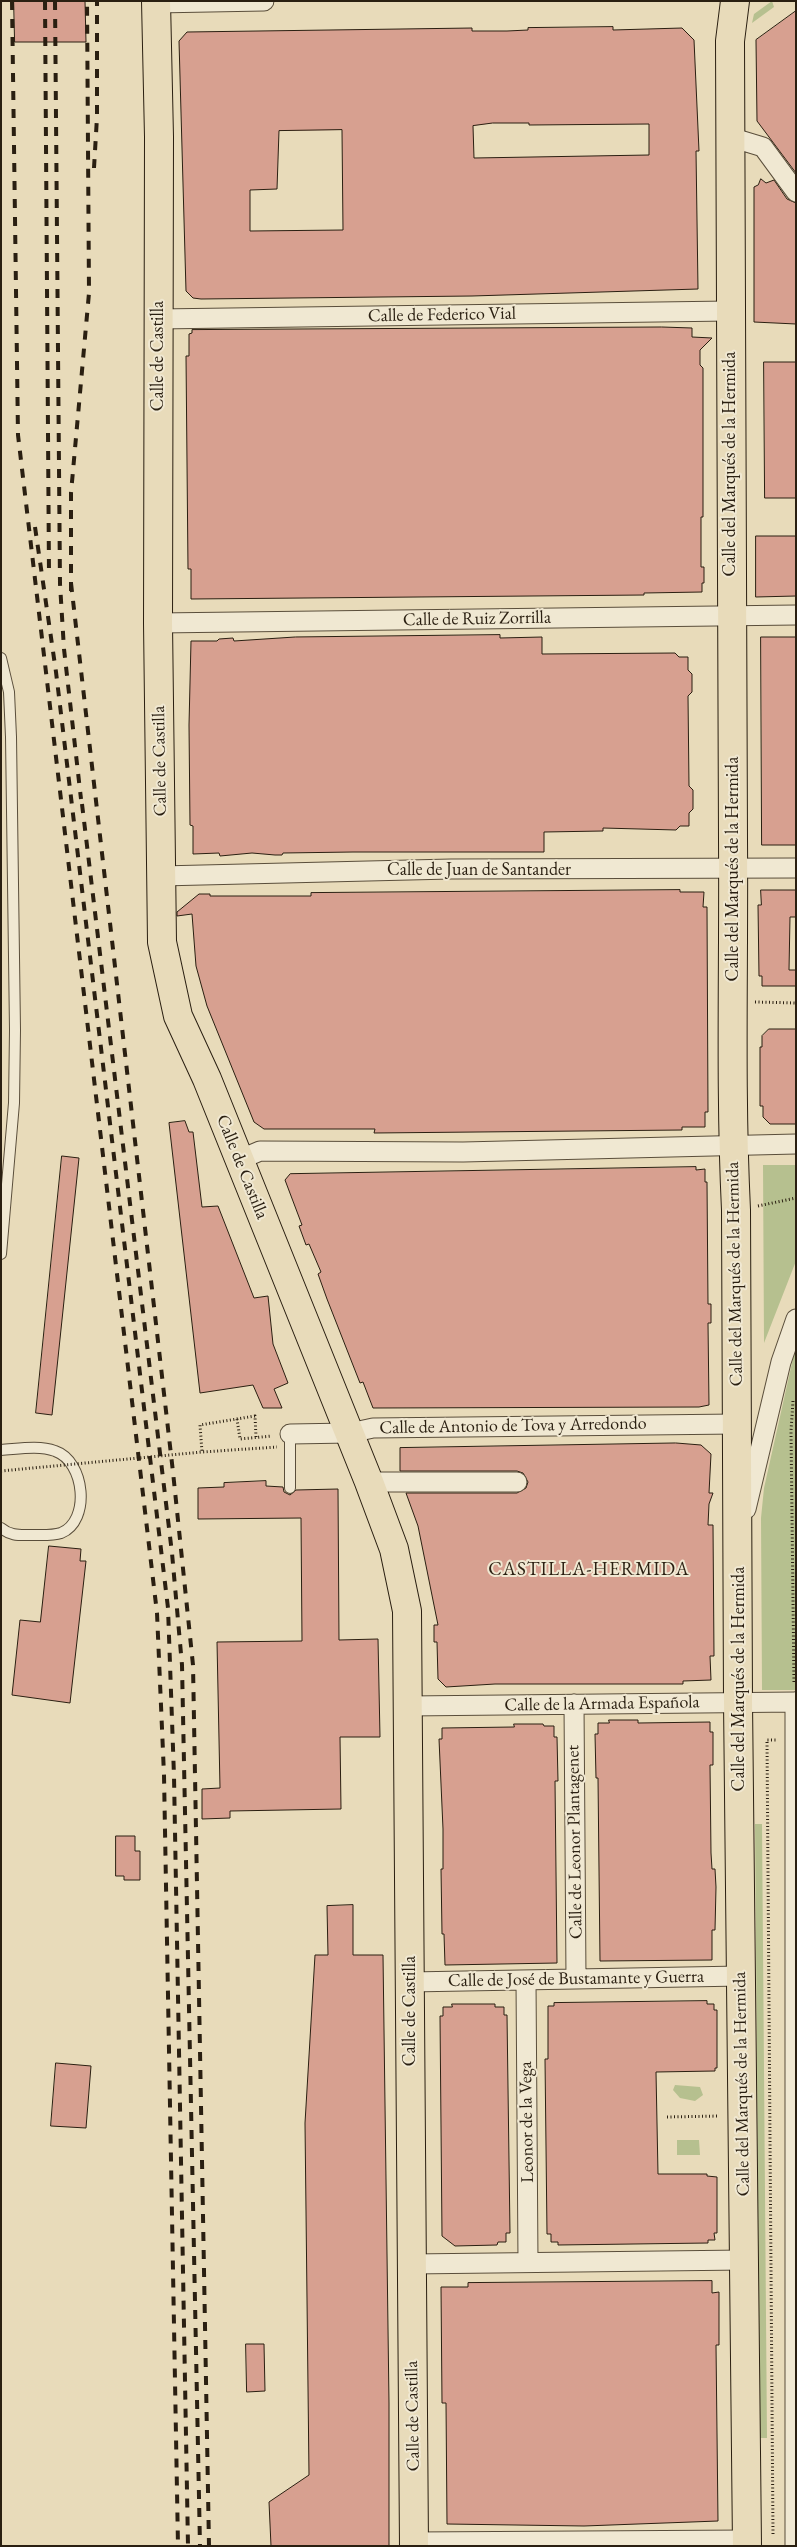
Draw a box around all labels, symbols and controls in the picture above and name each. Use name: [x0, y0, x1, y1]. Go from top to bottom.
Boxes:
street label: Calle de Castilla: [147, 301, 169, 411]
street label: Calle de Federico Vial: [368, 303, 516, 327]
street label: Calle del Marqués de la Hermida: [719, 352, 741, 576]
street label: Calle de Ruiz Zorrilla: [403, 607, 551, 631]
street label: Calle de Castilla: [148, 706, 172, 816]
street label: Calle del Marqués de la Hermida: [722, 757, 744, 981]
street label: Calle de Juan de Santander: [387, 859, 571, 881]
street label: Calle de Castilla: [211, 1112, 273, 1222]
street label: Calle del Marqués de la Hermida: [722, 1161, 748, 1387]
street label: Calle de Antonio de Tova y Arredondo: [379, 1413, 647, 1439]
district label: CASTILLA-HERMIDA: [486, 1559, 692, 1581]
street label: Calle del Marqués de la Hermida: [728, 1567, 750, 1791]
street label: Calle de la Armada Española: [504, 1691, 700, 1717]
street label: Calle de Leonor Plantagenet: [563, 1745, 587, 1939]
street label: Calle de Castilla: [399, 1956, 421, 2066]
street label: Calle de José de Bustamante y Guerra: [448, 1966, 704, 1992]
street label: Calle del Marqués de la Hermida: [729, 1971, 755, 2197]
street label: Leonor de la Vega: [515, 2061, 539, 2183]
street label: Calle de Castilla: [401, 2361, 425, 2471]

